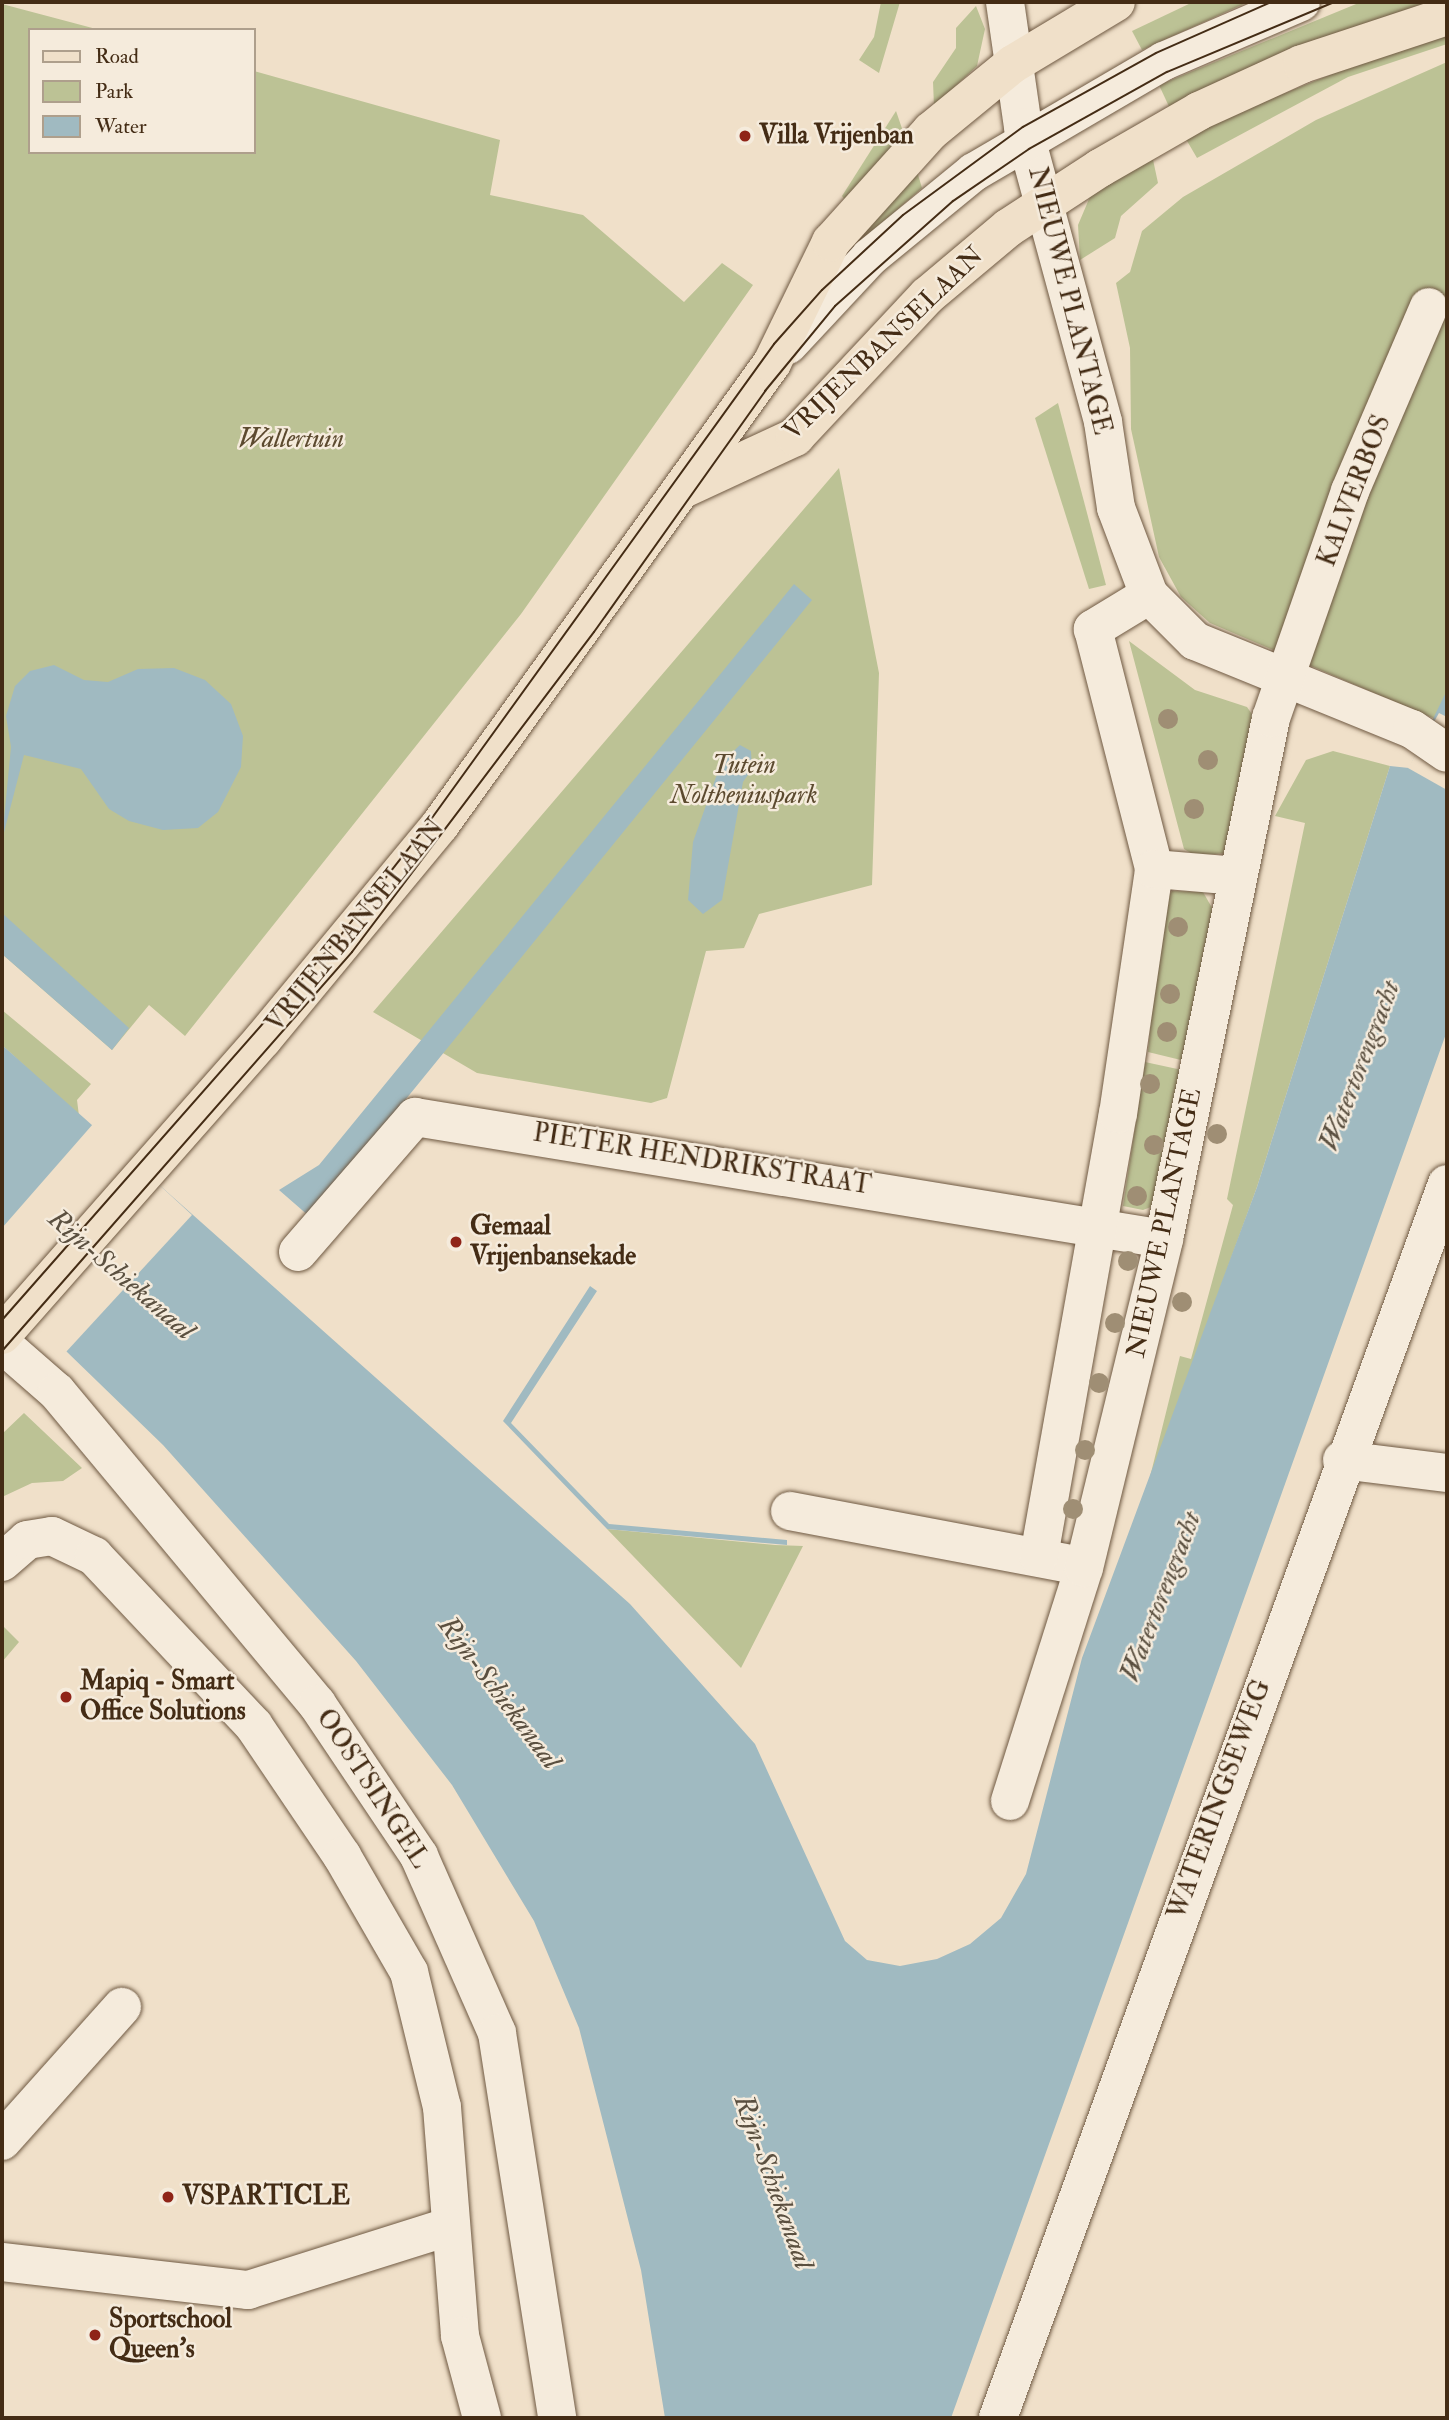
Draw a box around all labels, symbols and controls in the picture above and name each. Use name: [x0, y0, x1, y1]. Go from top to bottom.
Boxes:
legend: [28, 28, 256, 154]
text: Road: [95, 43, 139, 70]
text: Park: [95, 78, 133, 105]
text: Water: [95, 113, 147, 140]
place label: Villa Vrijenban: [759, 120, 914, 152]
marker: Villa Vrijenban: [737, 128, 753, 144]
street label: NIEUWE PLANTAGE: [1021, 164, 1117, 438]
street label: VRIJENBANSELAAN: [778, 240, 990, 448]
street label: KALVERBOS: [1312, 411, 1398, 571]
park label: Wallertuin: [238, 424, 344, 456]
park label: Tutein Noltheniuspark: [671, 750, 817, 812]
street label: VRIJENBANSELAAN: [260, 813, 452, 1039]
water label: Watertorengracht: [1312, 976, 1408, 1156]
street label: NIEUWE PLANTAGE: [1121, 1085, 1209, 1361]
street label: PIETER HENDRIKSTRAAT: [531, 1118, 873, 1202]
water label: Rijn-Schiekanaal: [41, 1202, 201, 1348]
place label: Gemaal Vrijenbansekade: [470, 1211, 636, 1272]
marker: Gemaal Vrijenbansekade: [448, 1234, 464, 1250]
water label: Watertorengracht: [1113, 1507, 1209, 1687]
water label: Rijn-Schiekanaal: [431, 1610, 567, 1776]
place label: Mapiq - Smart Office Solutions: [80, 1666, 246, 1728]
street label: WATERINGSEWEG: [1162, 1676, 1278, 1924]
marker: Mapiq - Smart Office Solutions: [58, 1689, 74, 1705]
street label: OOSTSINGEL: [309, 1704, 435, 1874]
water label: Rijn-Schiekanaal: [726, 2090, 820, 2274]
place label: VSPARTICLE: [182, 2181, 350, 2213]
marker: VSPARTICLE: [160, 2189, 176, 2205]
place label: Sportschool Queen's: [109, 2304, 232, 2366]
marker: Sportschool Queen's: [87, 2327, 103, 2343]

